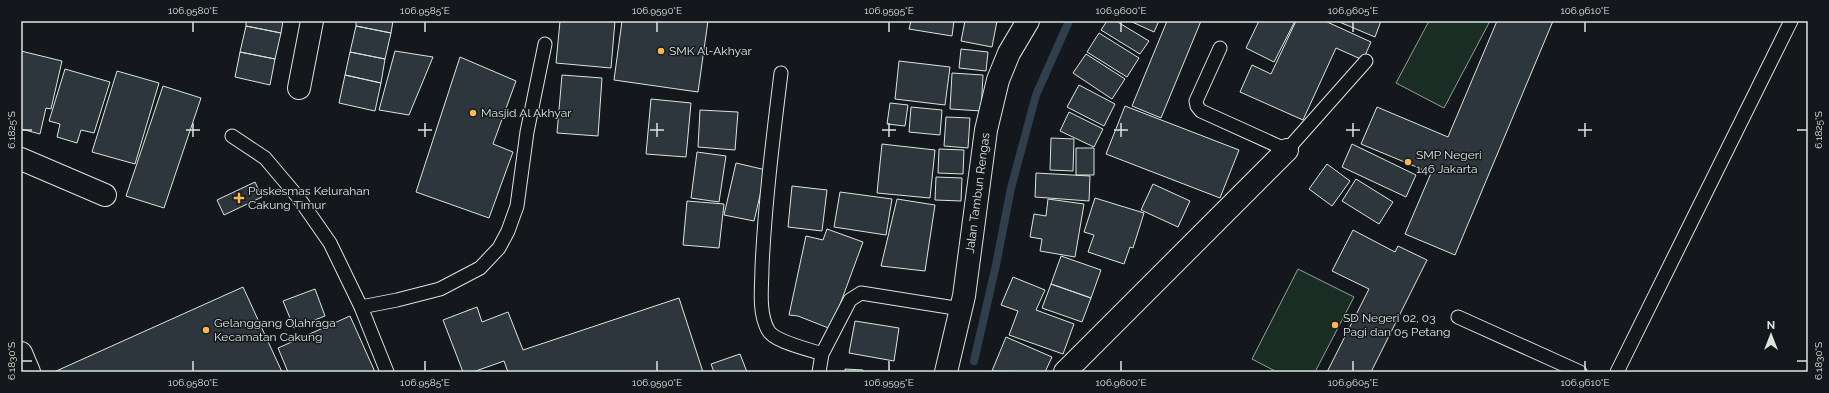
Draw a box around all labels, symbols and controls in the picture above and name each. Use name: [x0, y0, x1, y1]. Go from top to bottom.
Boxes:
text: 106.9580°E: [168, 5, 218, 16]
text: 106.9585°E: [400, 5, 450, 16]
text: 106.9590°E: [632, 5, 682, 16]
text: 106.9595°E: [864, 5, 914, 16]
text: 106.9600°E: [1096, 5, 1147, 16]
text: 106.9605°E: [1328, 5, 1378, 16]
text: 106.9610°E: [1560, 5, 1610, 16]
place label: SMK Al-Akhyar: [669, 44, 752, 58]
marker: SMK Al-Akhyar: [656, 46, 666, 56]
place label: Masjid Al Akhyar: [481, 106, 572, 120]
marker: Masjid Al Akhyar: [468, 108, 478, 118]
text: 6.1825°S: [6, 111, 17, 149]
text: 6.1825°S: [1813, 111, 1824, 149]
street label: Jalan Tambun Rengas: [963, 132, 993, 254]
place label: SMP Negeri 146 Jakarta: [1416, 148, 1482, 176]
marker: SMP Negeri 146 Jakarta: [1403, 157, 1413, 167]
place label: Puskesmas Kelurahan Cakung Timur: [248, 184, 370, 212]
marker: Puskesmas Kelurahan Cakung Timur: [233, 192, 245, 204]
place label: SD Negeri 02, 03 Pagi dan 05 Petang: [1343, 311, 1450, 339]
north arrow: [1751, 315, 1791, 355]
place label: Gelanggang Olahraga Kecamatan Cakung: [214, 316, 336, 344]
text: N: [1767, 319, 1775, 332]
marker: SD Negeri 02, 03 Pagi dan 05 Petang: [1330, 320, 1340, 330]
marker: Gelanggang Olahraga Kecamatan Cakung: [201, 325, 211, 335]
text: 6.1830°S: [6, 342, 17, 380]
text: 6.1830°S: [1813, 342, 1824, 380]
text: 106.9580°E: [168, 377, 218, 388]
text: 106.9585°E: [400, 377, 450, 388]
text: 106.9590°E: [632, 377, 682, 388]
text: 106.9595°E: [864, 377, 914, 388]
text: 106.9600°E: [1096, 377, 1147, 388]
text: 106.9605°E: [1328, 377, 1378, 388]
text: 106.9610°E: [1560, 377, 1610, 388]

